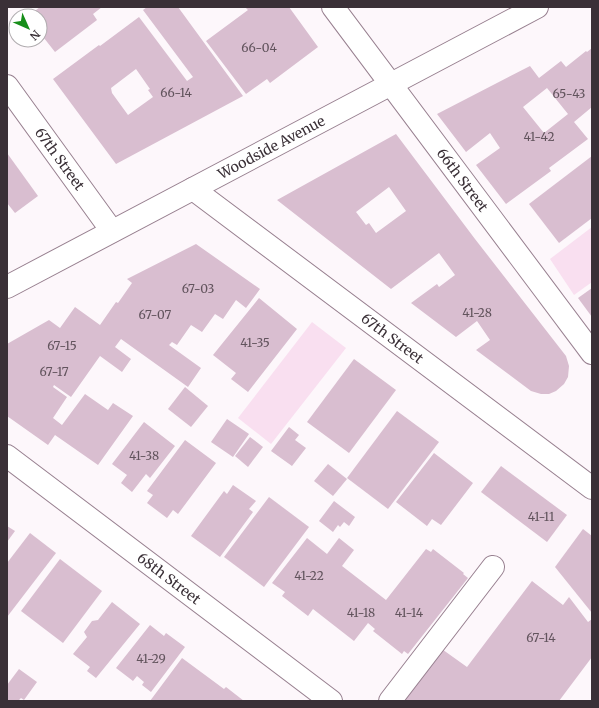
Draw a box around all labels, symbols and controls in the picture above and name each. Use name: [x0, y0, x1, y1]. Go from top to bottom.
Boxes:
north arrow: [8, 8, 48, 48]
text: N: [27, 27, 43, 43]
house number: 66-04: [241, 40, 277, 55]
house number: 66-14: [160, 85, 192, 100]
house number: 65-43: [553, 86, 586, 101]
street label: Woodside Avenue: [214, 112, 328, 183]
street label: 67th Street: [31, 124, 89, 194]
house number: 41-42: [523, 129, 555, 144]
street label: 66th Street: [433, 145, 492, 216]
house number: 67-03: [182, 281, 214, 296]
house number: 41-28: [462, 305, 492, 320]
house number: 67-07: [139, 307, 172, 322]
street label: 67th Street: [358, 309, 427, 368]
house number: 41-35: [240, 335, 270, 350]
house number: 67-15: [47, 338, 77, 353]
house number: 67-17: [40, 364, 69, 379]
house number: 41-38: [129, 448, 159, 463]
house number: 41-11: [528, 509, 555, 524]
street label: 68th Street: [134, 549, 205, 609]
house number: 41-22: [294, 568, 324, 583]
house number: 41-18: [347, 605, 375, 620]
house number: 41-14: [395, 605, 424, 620]
house number: 67-14: [526, 630, 556, 645]
house number: 41-29: [136, 651, 166, 666]

